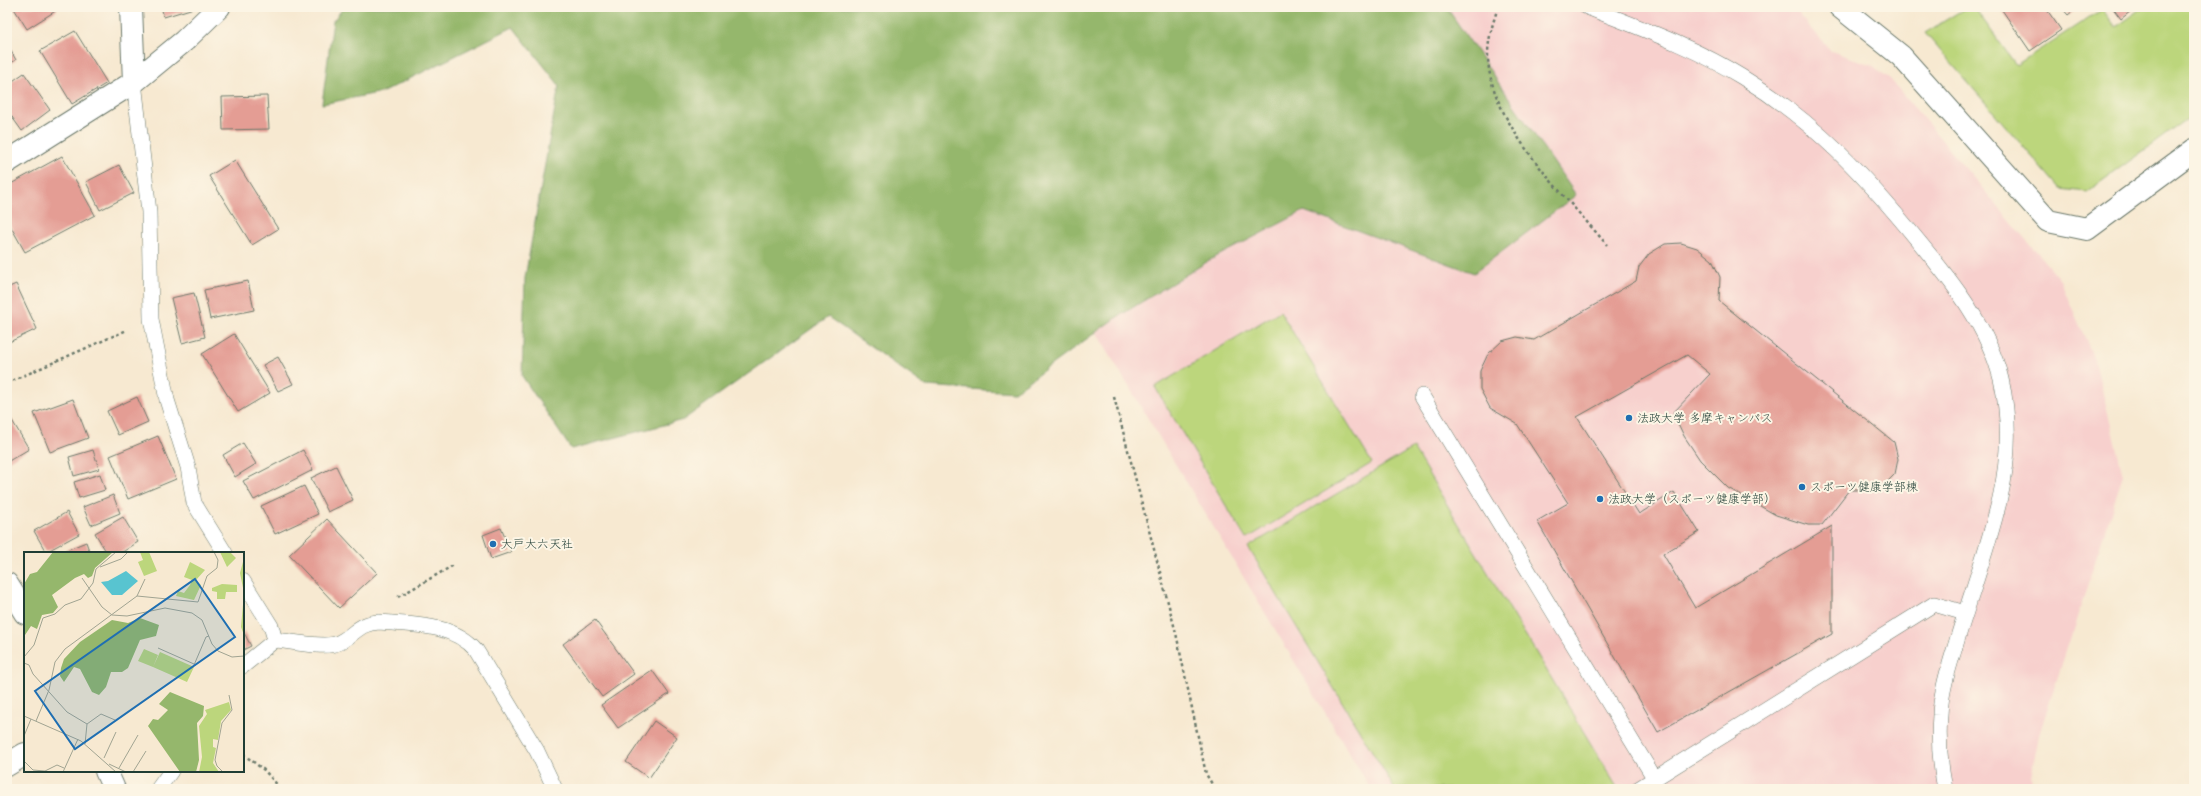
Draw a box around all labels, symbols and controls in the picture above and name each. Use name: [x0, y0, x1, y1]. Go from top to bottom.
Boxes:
place label: 法政大学 多摩キャンパス: [1637, 410, 1773, 426]
marker: 法政大学 多摩キャンパス: [1624, 413, 1634, 423]
place label: スポーツ健康学部棟: [1810, 479, 1918, 495]
marker: スポーツ健康学部棟: [1797, 482, 1807, 492]
place label: 法政大学（スポーツ健康学部）: [1608, 491, 1776, 507]
marker: 法政大学（スポーツ健康学部）: [1595, 494, 1605, 504]
place label: 大戸大六天社: [501, 536, 573, 552]
marker: 大戸大六天社: [488, 539, 498, 549]
inset map: [24, 552, 244, 772]

